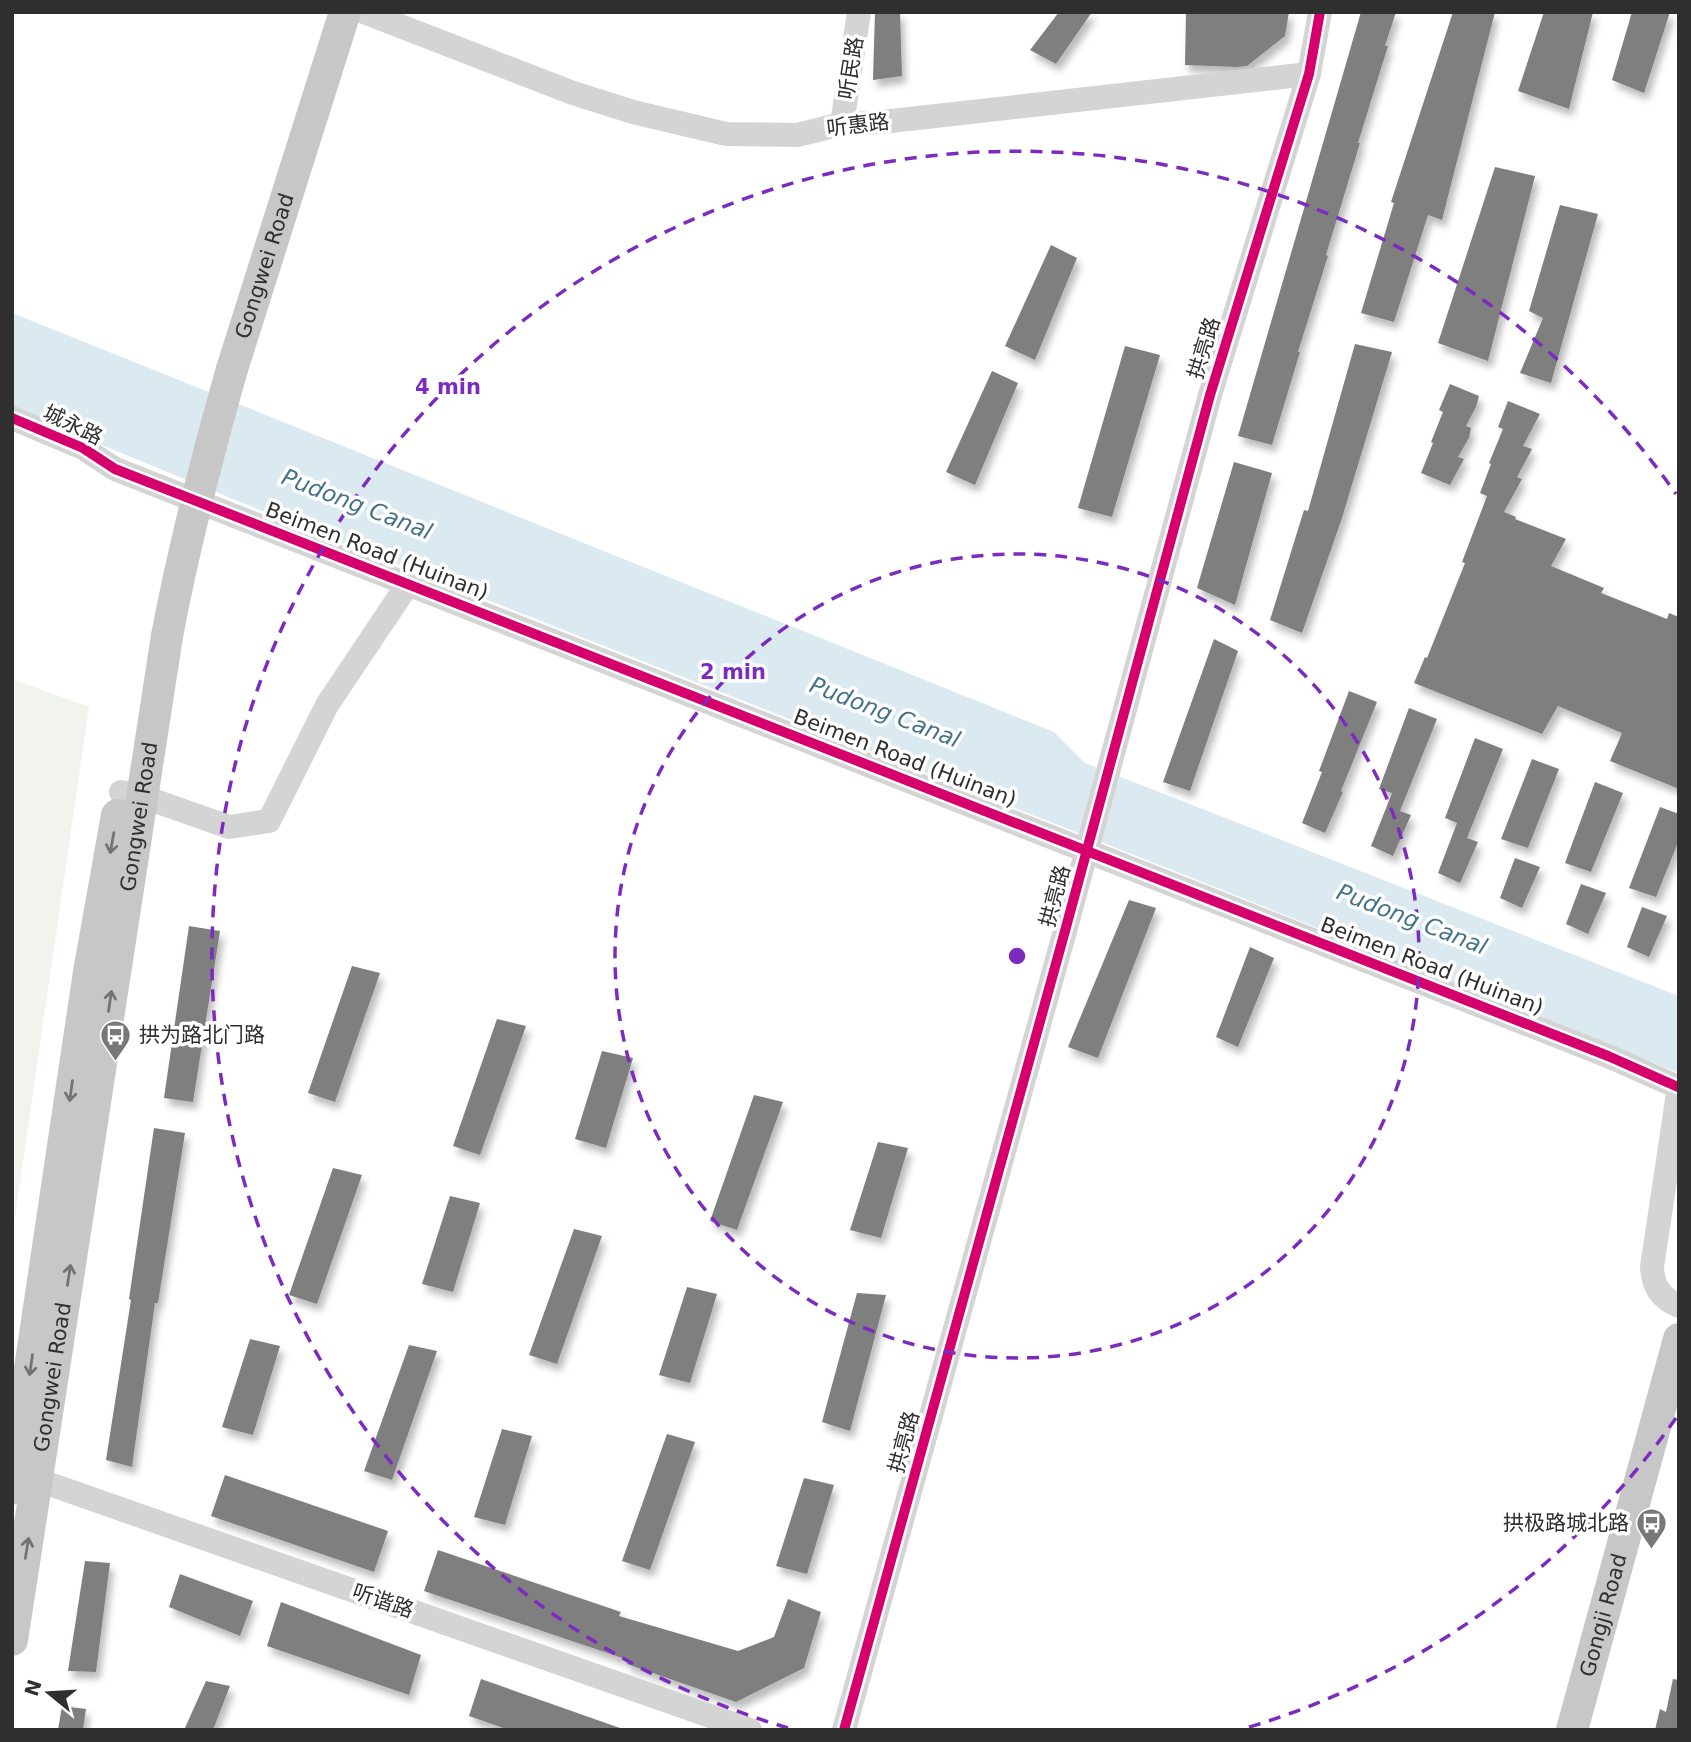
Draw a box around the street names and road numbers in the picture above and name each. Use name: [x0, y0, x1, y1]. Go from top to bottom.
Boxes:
street label: 听民路: [834, 35, 868, 101]
street label: 听惠路: [825, 109, 891, 141]
street label: Gongwei Road: [230, 190, 299, 342]
street label: 拱亮路: [1183, 314, 1225, 382]
street label: 城永路: [39, 400, 107, 450]
street label: Beimen Road (Huinan): [262, 497, 492, 605]
street label: Beimen Road (Huinan): [790, 704, 1020, 812]
street label: Gongwei Road: [116, 740, 162, 893]
street label: 拱亮路: [1035, 862, 1075, 930]
street label: Beimen Road (Huinan): [1317, 912, 1547, 1020]
street label: Gongwei Road: [29, 1301, 76, 1454]
street label: 拱亮路: [884, 1408, 924, 1476]
street label: Gongji Road: [1575, 1551, 1632, 1680]
street label: 听谐路: [349, 1579, 417, 1623]

